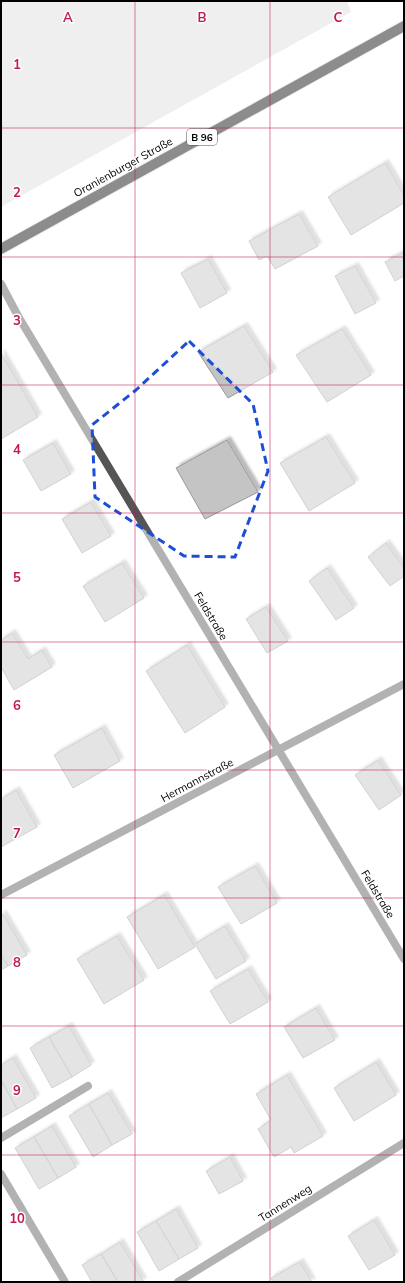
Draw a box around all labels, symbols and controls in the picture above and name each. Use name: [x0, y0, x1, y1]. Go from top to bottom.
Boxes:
text: A: [63, 9, 73, 25]
text: B: [198, 9, 207, 25]
text: C: [334, 9, 343, 25]
text: 1: [13, 56, 21, 72]
road number: B 96: [187, 129, 217, 145]
street label: Oranienburger Straße: [71, 134, 175, 200]
text: 2: [13, 184, 21, 200]
text: 3: [13, 312, 21, 328]
text: 4: [13, 441, 21, 457]
text: 5: [13, 569, 21, 585]
street label: Feldstraße: [191, 589, 231, 643]
text: 6: [13, 697, 21, 713]
street label: Hermannstraße: [158, 755, 236, 805]
text: 7: [13, 825, 21, 841]
street label: Feldstraße: [358, 867, 398, 921]
text: 8: [13, 954, 21, 970]
text: 9: [13, 1082, 21, 1098]
street label: Tannenweg: [256, 1181, 314, 1225]
text: 10: [9, 1210, 25, 1226]

